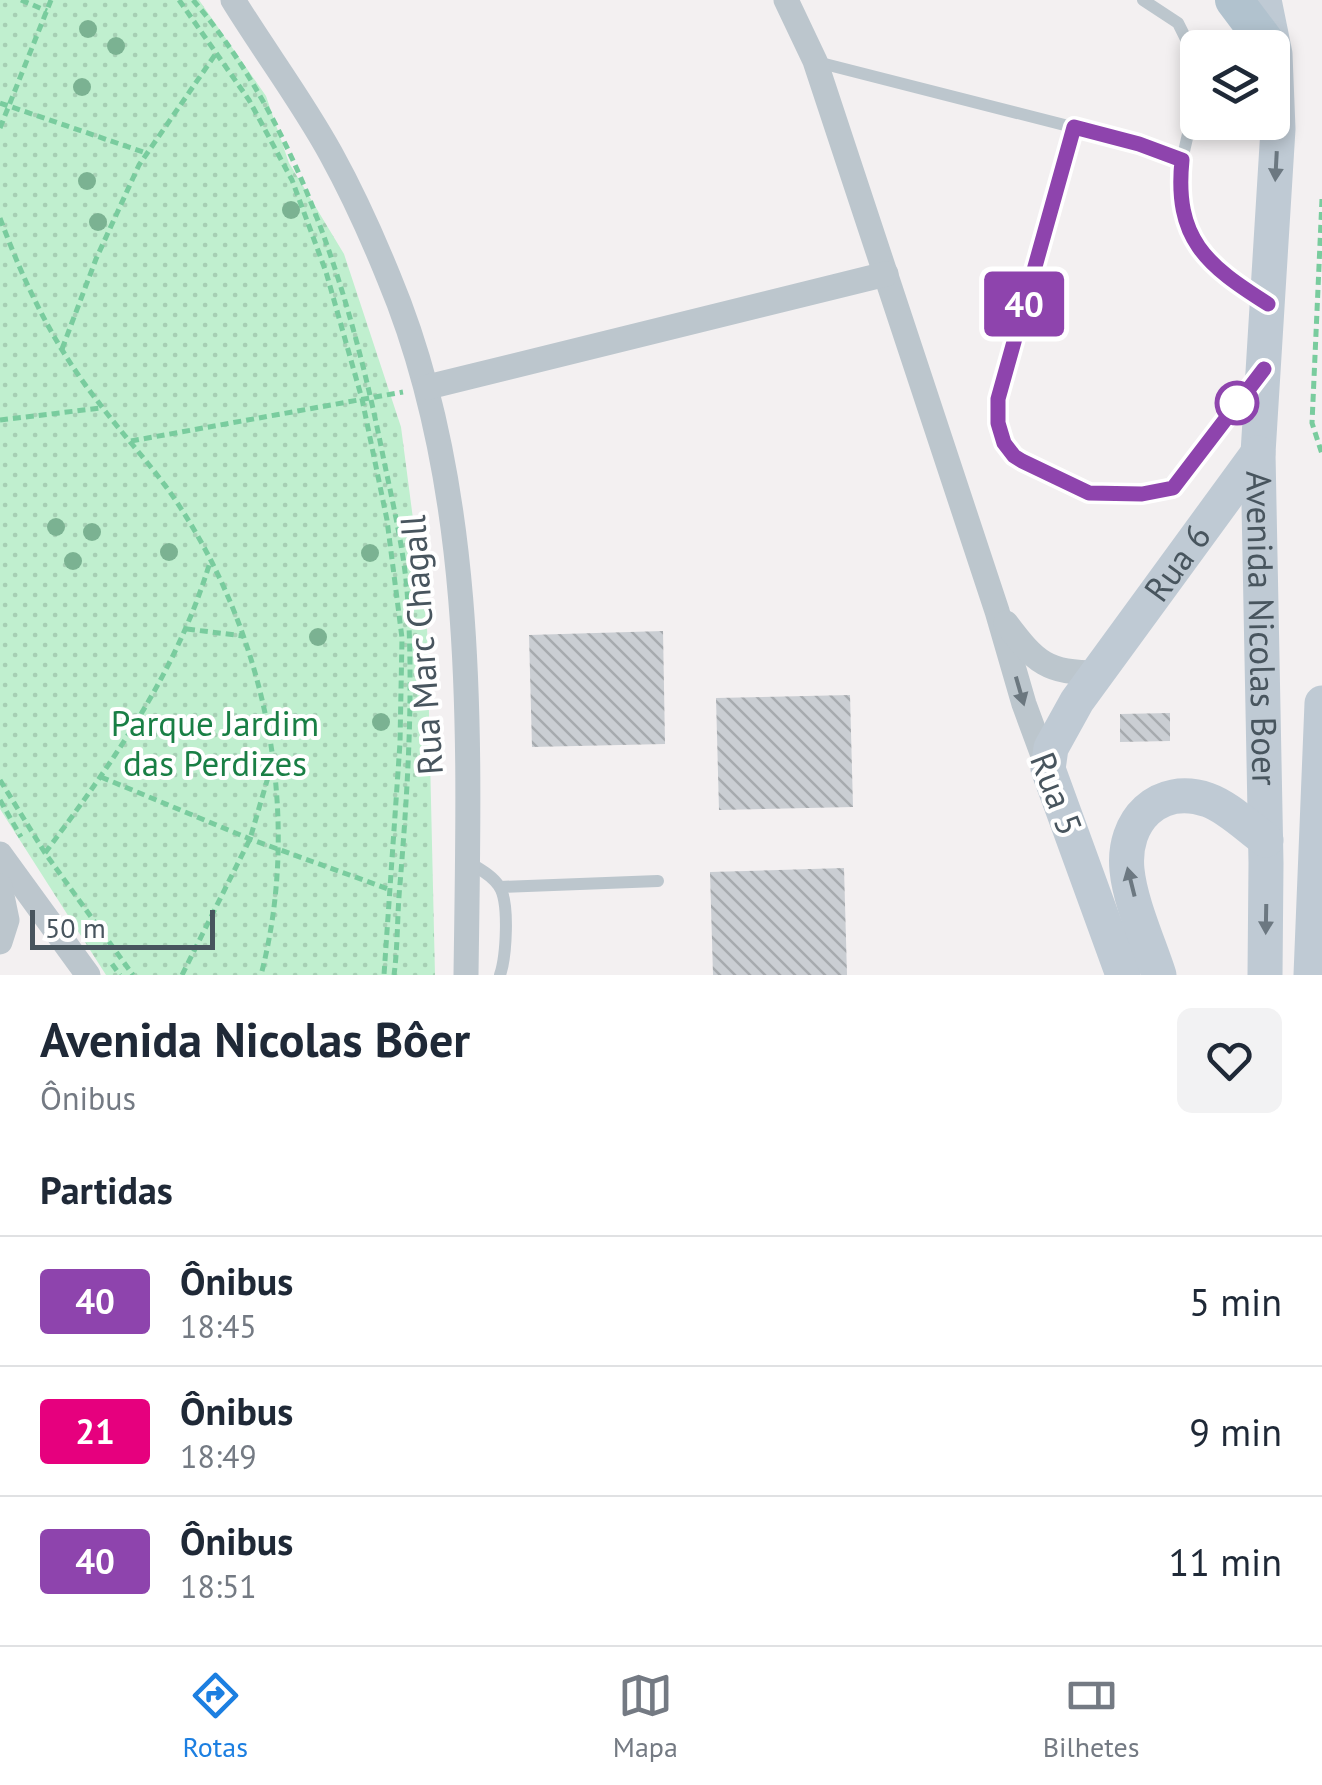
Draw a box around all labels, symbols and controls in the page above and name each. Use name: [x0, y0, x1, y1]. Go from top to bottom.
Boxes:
map controls: [1180, 30, 1290, 140]
button: layers: [1180, 30, 1290, 140]
one-way arrow: [1268, 151, 1284, 183]
line badge: 40: [979, 272, 1069, 336]
text: 40: [1004, 281, 1044, 327]
unlabelled marker: [1216, 382, 1258, 424]
street label: Avenida Nicolas Boer: [1236, 470, 1288, 786]
street label: Rua Marc Chagall: [389, 514, 453, 777]
street label: Rua 6: [1133, 514, 1221, 610]
one-way arrow: [1013, 676, 1028, 707]
park label: Parque Jardim das Perdizes: [111, 700, 319, 786]
street label: Rua 5: [1020, 746, 1094, 842]
one-way arrow: [1123, 866, 1138, 897]
one-way arrow: [1258, 904, 1274, 936]
scale bar: [30, 905, 215, 950]
text: 50 m: [45, 909, 106, 946]
text: Avenida Nicolas Bôer: [40, 1008, 470, 1070]
button: heart: [1177, 1008, 1282, 1113]
text: Ônibus: [40, 1077, 136, 1119]
text: Partidas: [40, 1165, 173, 1214]
text: Ônibus: [180, 1256, 293, 1305]
text: 5 min: [1189, 1277, 1282, 1326]
text: 40: [75, 1278, 115, 1324]
text: 18:45: [180, 1305, 257, 1347]
text: Ônibus: [180, 1386, 293, 1435]
text: 9 min: [1189, 1407, 1282, 1456]
text: 21: [75, 1408, 115, 1454]
text: 18:49: [180, 1435, 257, 1477]
text: Ônibus: [180, 1516, 293, 1565]
text: 11 min: [1169, 1537, 1282, 1586]
text: 40: [75, 1538, 115, 1584]
text: 18:51: [180, 1565, 257, 1607]
tab: Rotas: [182, 1668, 248, 1765]
tab: Mapa: [613, 1668, 678, 1765]
tab: Bilhetes: [1043, 1668, 1140, 1765]

